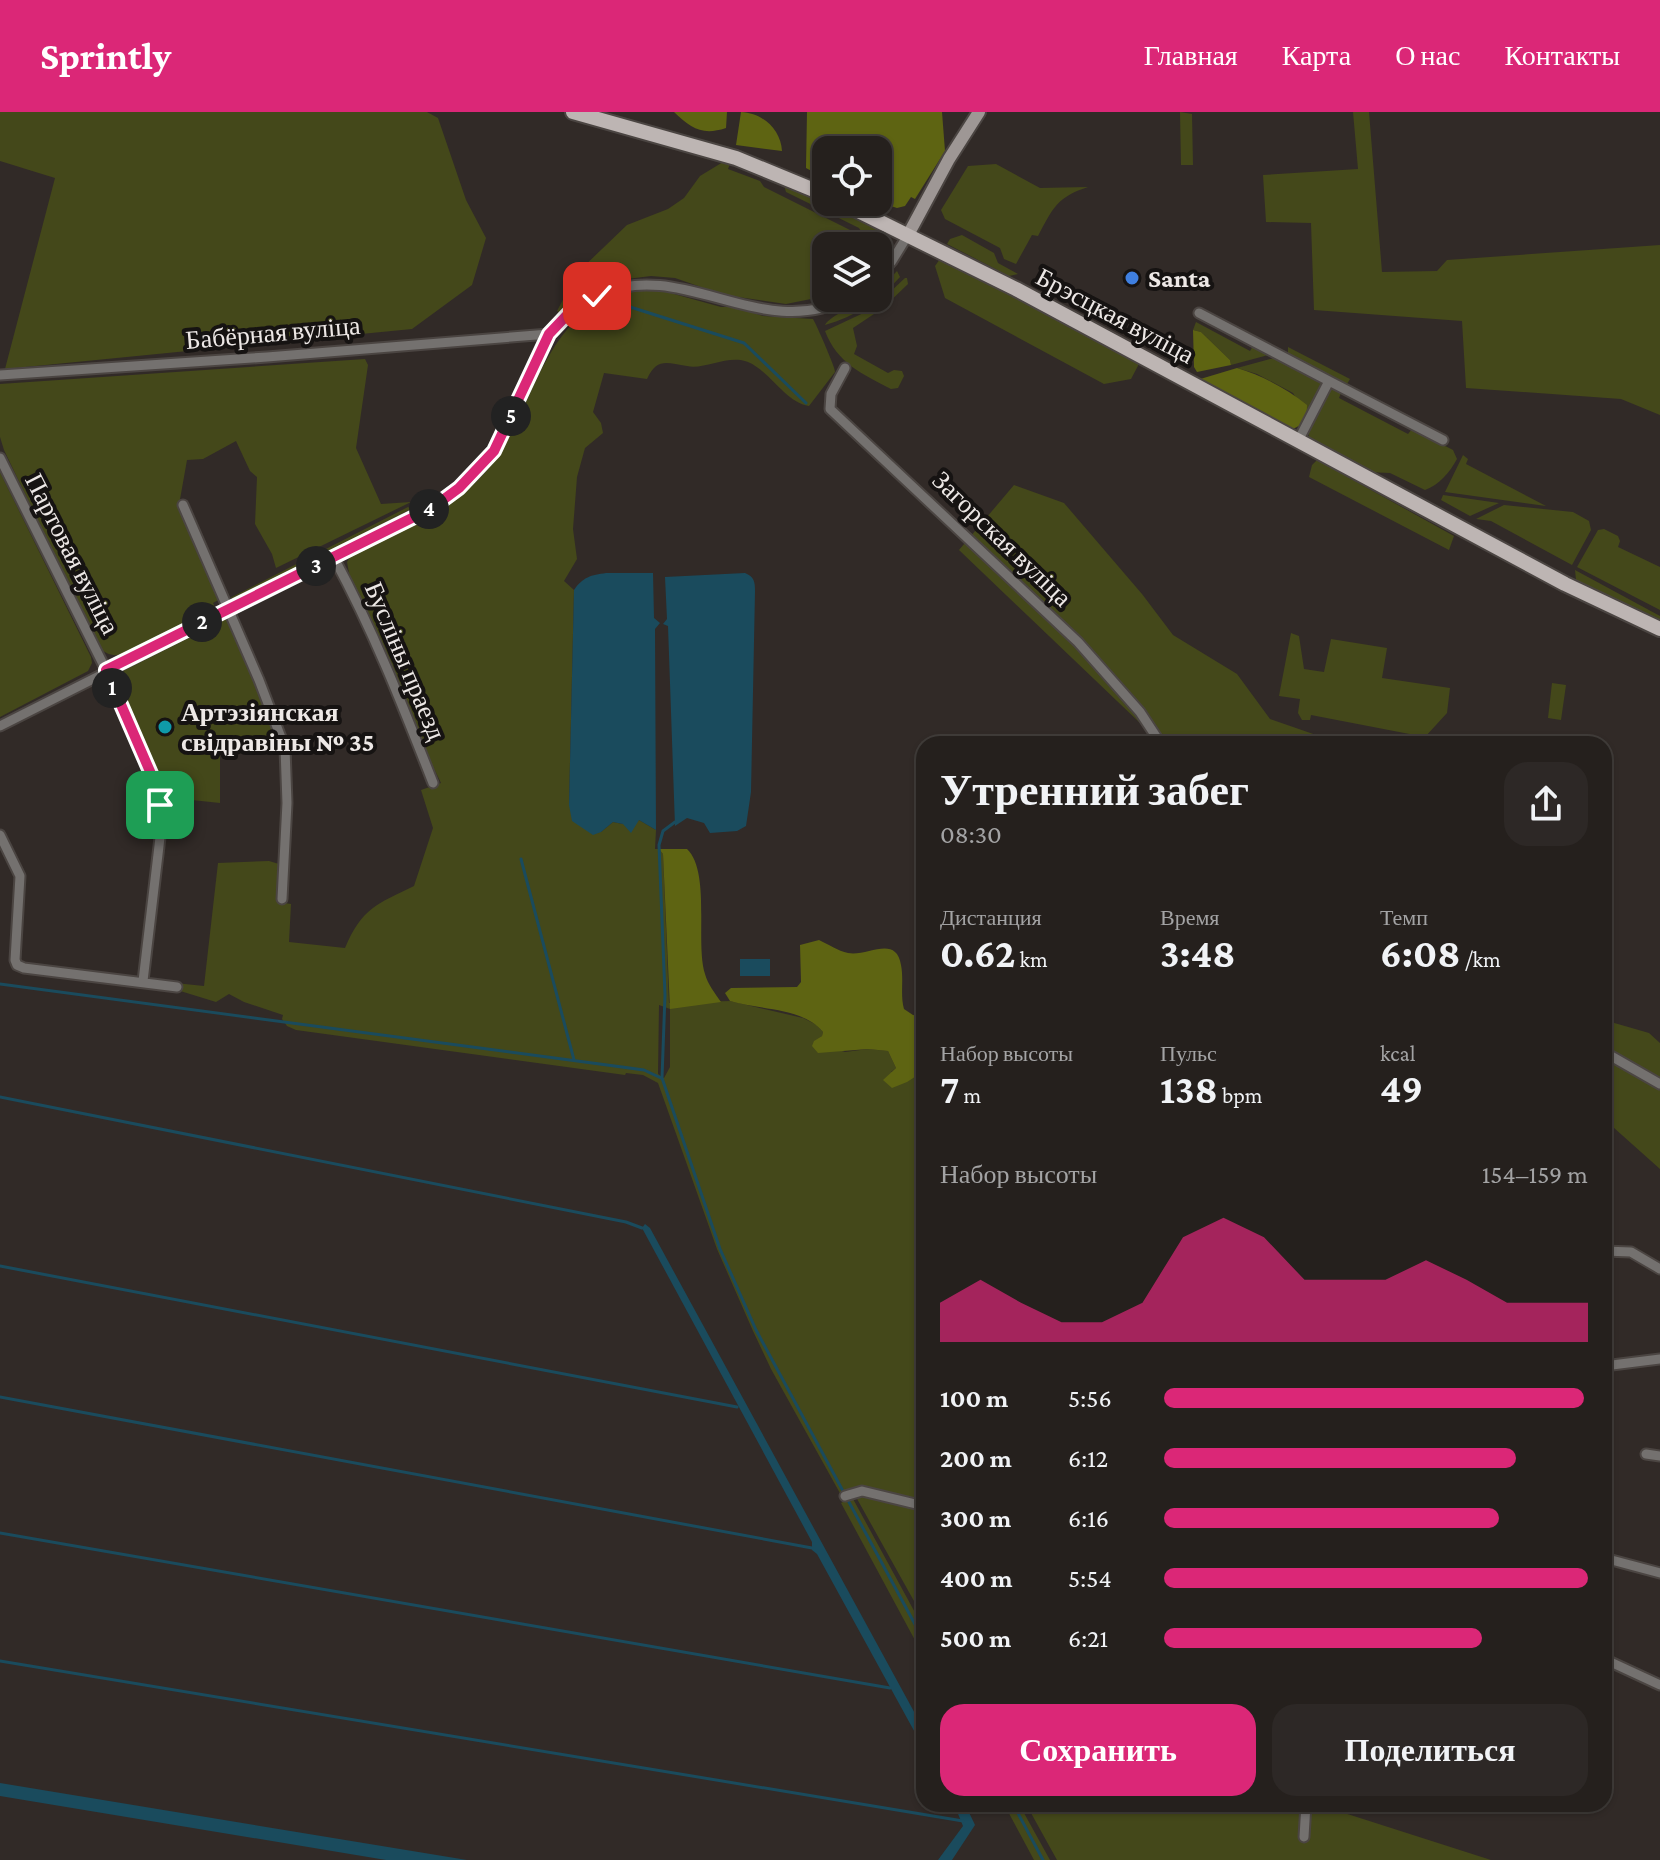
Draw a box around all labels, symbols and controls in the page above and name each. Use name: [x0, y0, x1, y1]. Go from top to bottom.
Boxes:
text: Sprintly: [40, 35, 171, 77]
text: Главная: [1144, 40, 1238, 71]
text: Карта: [1282, 40, 1351, 71]
text: О нас: [1395, 40, 1460, 71]
text: Контакты: [1504, 40, 1620, 71]
map controls: [812, 136, 892, 312]
button: locate: [812, 136, 892, 216]
button: layers: [812, 232, 892, 312]
pin: [563, 262, 631, 330]
street label: Брэсцкая вуліца: [1031, 262, 1199, 370]
place label: Santa: [1148, 264, 1211, 293]
marker: Santa: [1123, 269, 1141, 287]
icon: check: [575, 274, 619, 318]
street label: Бабёрная вуліца: [184, 311, 362, 355]
pin: 5: [491, 396, 531, 436]
text: 5: [506, 403, 516, 428]
street label: Загорская вуліца: [927, 465, 1078, 613]
street label: Партовая вуліца: [19, 469, 125, 639]
pin: 4: [409, 489, 449, 529]
text: 4: [423, 496, 435, 521]
pin: 3: [296, 546, 336, 586]
text: 3: [311, 553, 321, 578]
street label: Бусліны праезд: [359, 578, 451, 744]
pin: 2: [182, 602, 222, 642]
text: 2: [196, 609, 208, 634]
pin: 1: [92, 668, 132, 708]
text: 1: [108, 675, 116, 700]
place label: Артэзіянская свідравіны № 35: [181, 698, 375, 757]
marker: Артэзіянская свідравіны № 35: [156, 718, 174, 736]
button: share: [1504, 762, 1588, 846]
text: Утренний забег: [940, 766, 1249, 814]
pin: [126, 771, 194, 839]
icon: arrive: [138, 783, 182, 827]
text: 08:30: [940, 820, 1002, 849]
text: Дистанция: [940, 905, 1042, 930]
text: Время: [1160, 905, 1219, 930]
text: Темп: [1380, 905, 1428, 930]
text: 0.62: [940, 931, 1015, 976]
text: 3:48: [1160, 931, 1236, 976]
text: 6:08: [1380, 931, 1461, 976]
text: km: [1015, 947, 1048, 972]
text: /km: [1461, 947, 1501, 972]
text: Набор высоты: [940, 1041, 1073, 1066]
text: Пульс: [1160, 1041, 1217, 1066]
text: kcal: [1380, 1041, 1415, 1066]
text: 49: [1380, 1066, 1423, 1111]
text: 7: [940, 1067, 959, 1112]
text: 138: [1160, 1067, 1218, 1112]
text: m: [959, 1083, 981, 1108]
text: bpm: [1218, 1083, 1262, 1108]
text: Набор высоты: [940, 1160, 1097, 1189]
text: 154–159 m: [1482, 1160, 1588, 1189]
text: 100 m: [940, 1384, 1008, 1413]
text: 5:56: [1068, 1384, 1112, 1413]
text: 200 m: [940, 1444, 1012, 1473]
text: 6:12: [1068, 1444, 1108, 1473]
text: 300 m: [940, 1504, 1011, 1533]
text: 6:16: [1068, 1504, 1109, 1533]
text: 400 m: [940, 1564, 1013, 1593]
text: 5:54: [1068, 1564, 1112, 1593]
text: 500 m: [940, 1624, 1011, 1653]
text: 6:21: [1068, 1624, 1108, 1653]
button: Сохранить: [940, 1704, 1256, 1796]
button: Поделиться: [1272, 1704, 1588, 1796]

